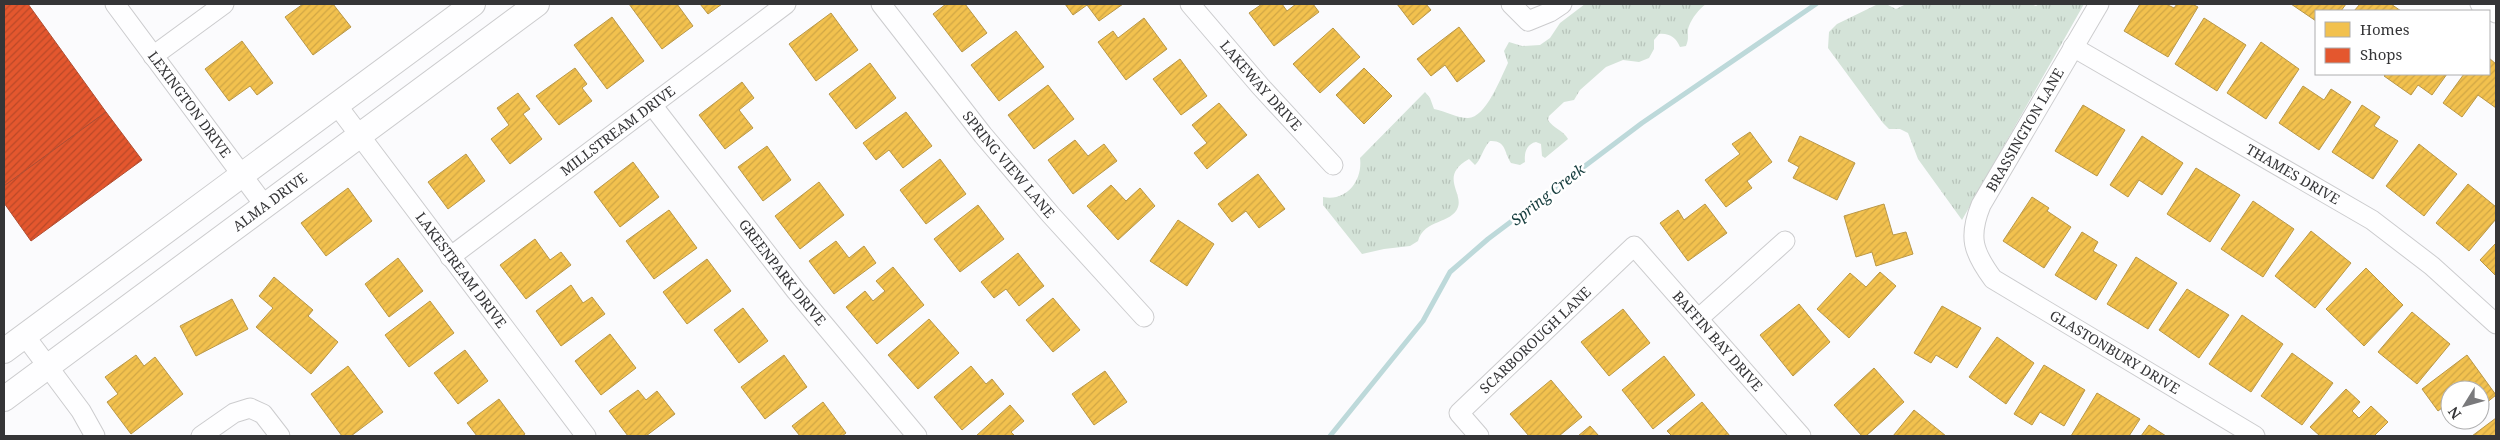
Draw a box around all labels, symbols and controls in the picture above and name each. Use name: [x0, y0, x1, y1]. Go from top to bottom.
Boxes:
legend: [2315, 10, 2490, 75]
text: Homes: [2360, 19, 2410, 39]
street label: LAKEWAY DRIVE: [1216, 36, 1307, 134]
text: Shops: [2360, 44, 2403, 64]
street label: LEXINGTON DRIVE: [144, 47, 236, 161]
street label: BRASSINGTON LANE: [1981, 64, 2068, 195]
street label: MILLSTREAM DRIVE: [556, 81, 679, 180]
street label: SPRING VIEW LANE: [959, 107, 1059, 222]
street label: THAMES DRIVE: [2243, 139, 2344, 209]
water label: Spring Creek: [1506, 159, 1589, 230]
street label: ALMA DRIVE: [229, 168, 311, 235]
street label: LAKESTREAM DRIVE: [412, 208, 511, 332]
street label: GREENPARK DRIVE: [735, 215, 831, 329]
street label: SCARBOROUGH LANE: [1475, 282, 1595, 397]
street label: BAFFIN BAY DRIVE: [1669, 287, 1767, 395]
street label: GLASTONBURY DRIVE: [2047, 305, 2184, 398]
north arrow: [2440, 380, 2490, 430]
text: N: [2443, 403, 2465, 423]

